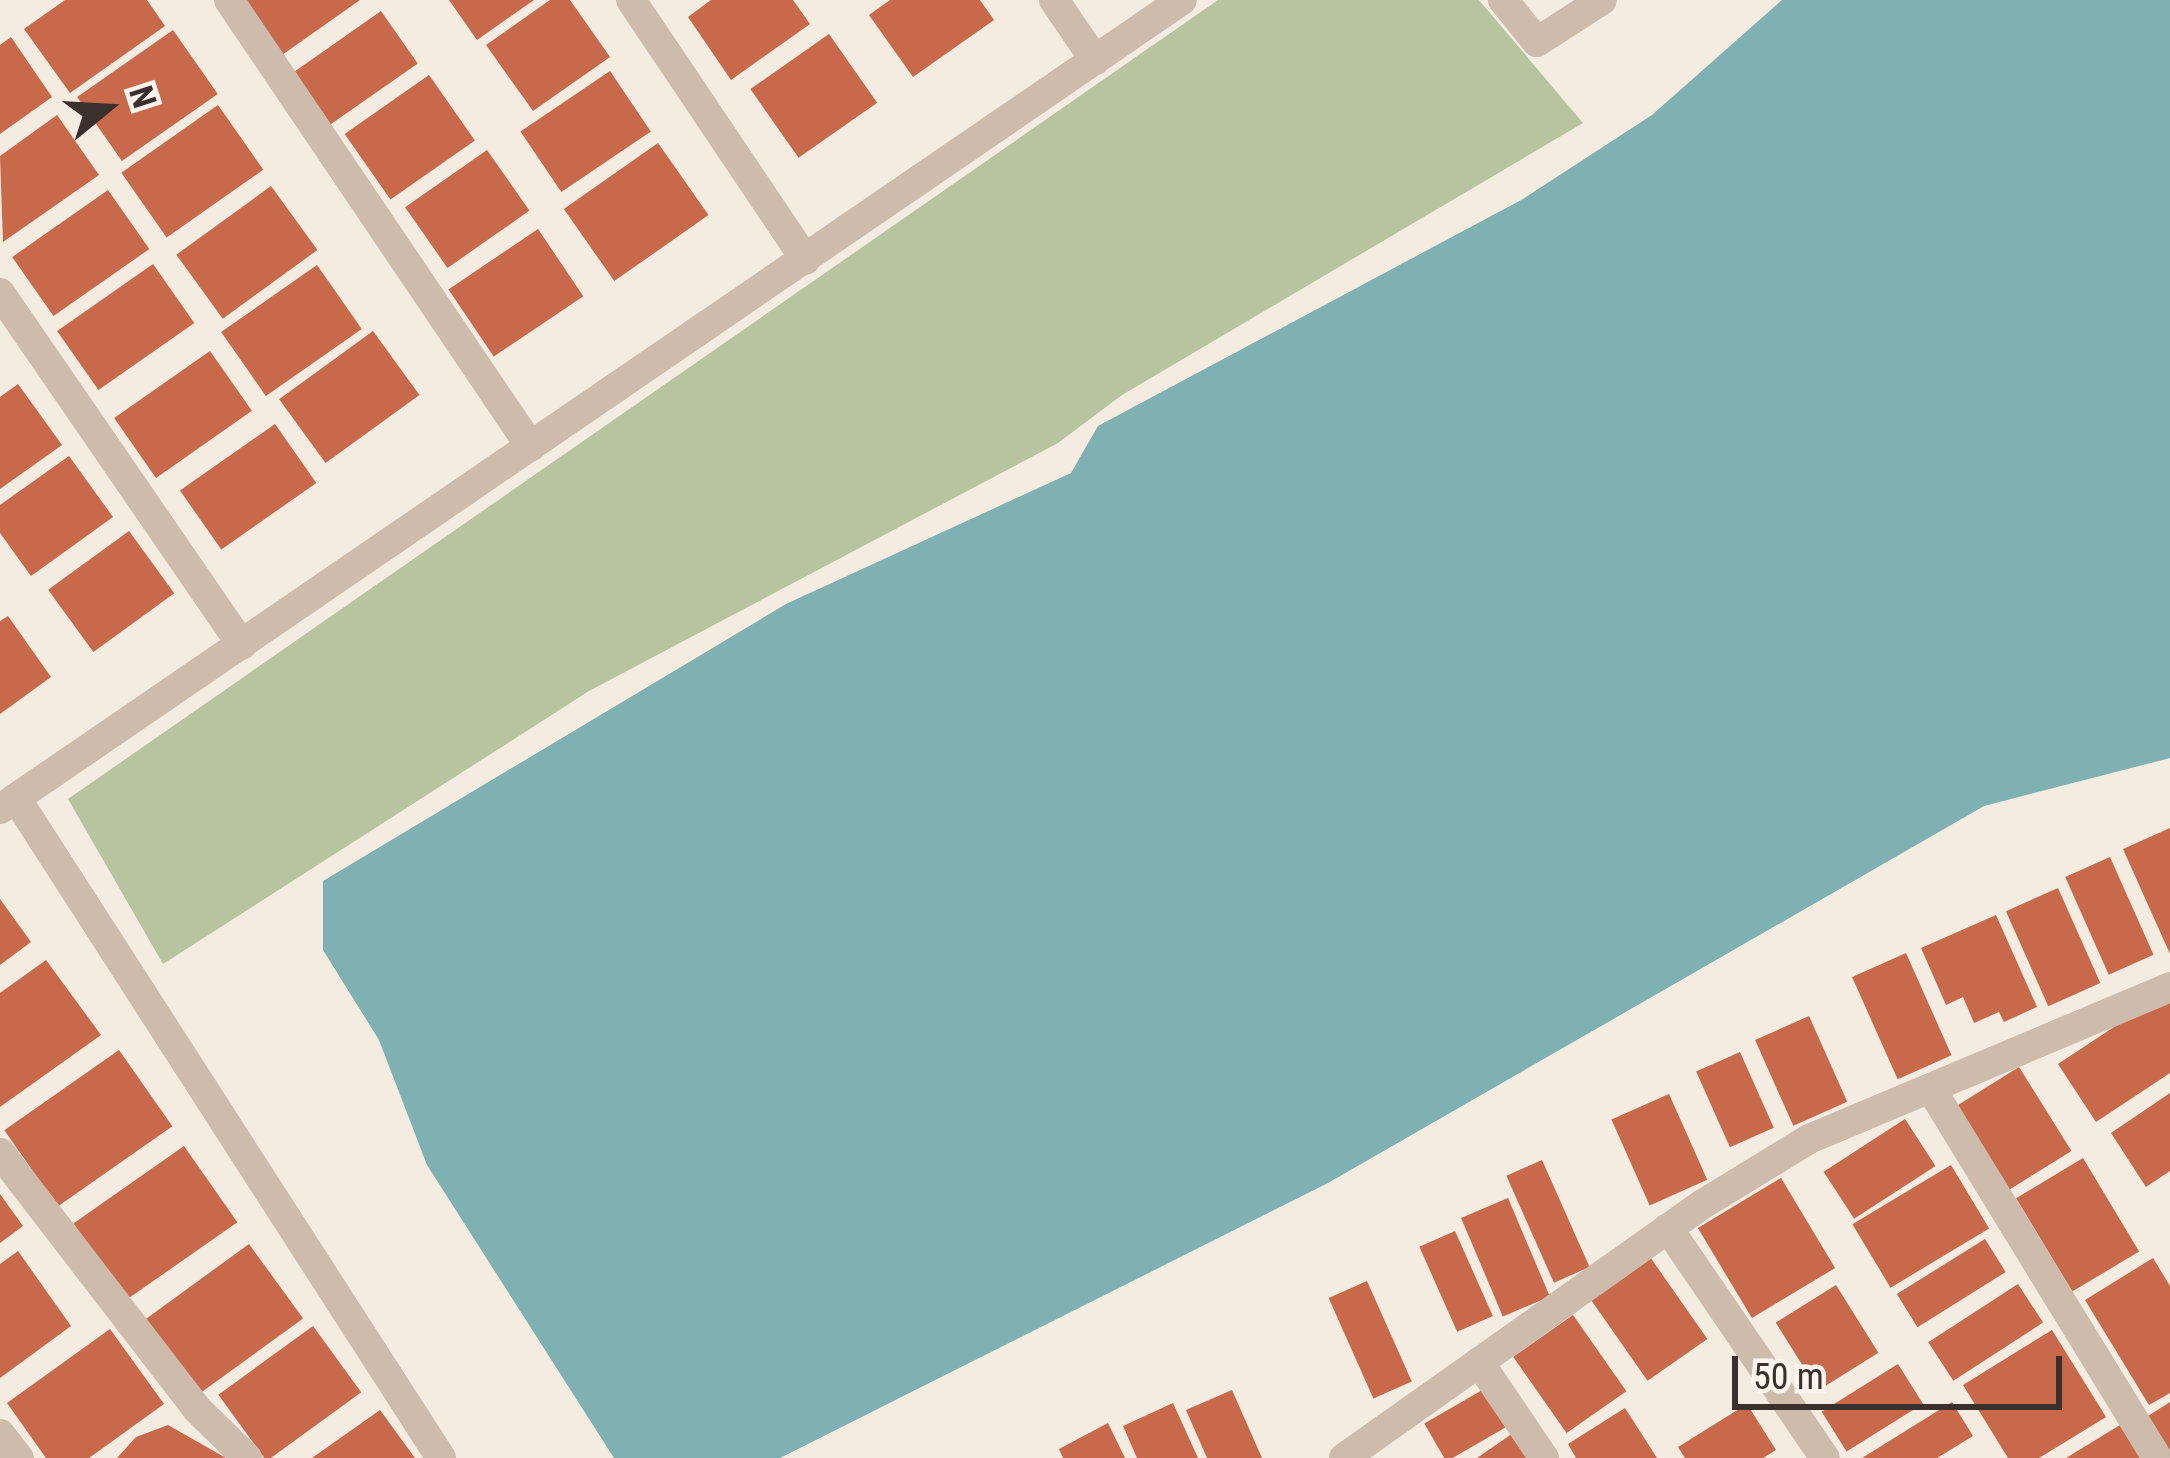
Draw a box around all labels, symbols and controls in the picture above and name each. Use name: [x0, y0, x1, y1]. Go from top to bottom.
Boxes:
north arrow: [48, 48, 168, 168]
text: N: [121, 81, 164, 112]
scale bar: [1738, 1332, 2068, 1406]
text: 50 m: [1753, 1356, 1824, 1398]

